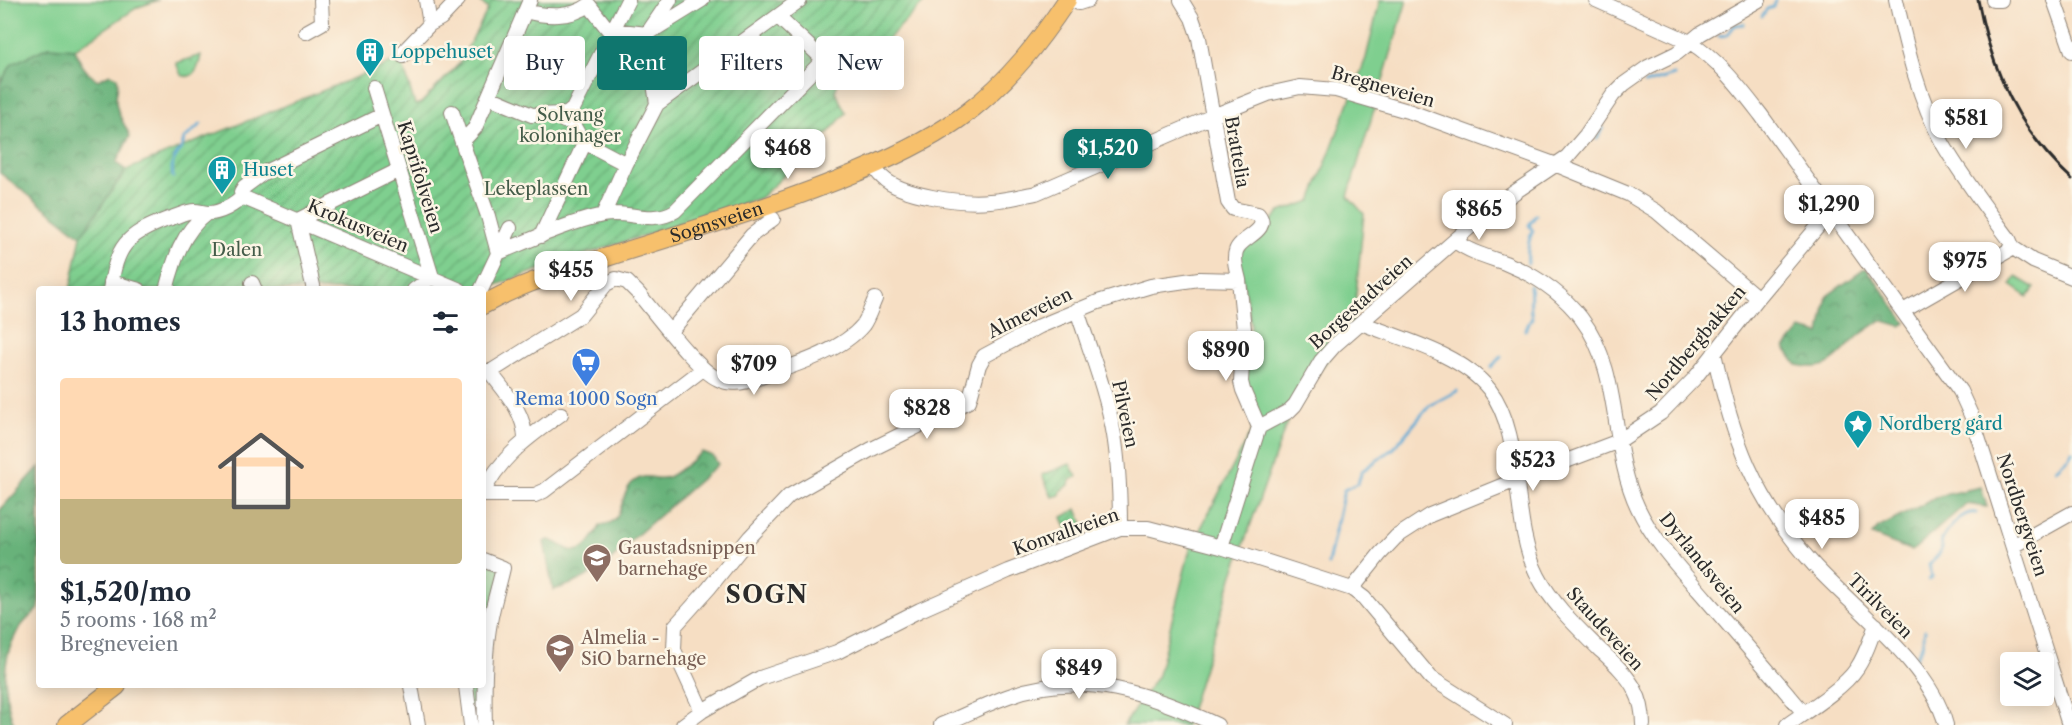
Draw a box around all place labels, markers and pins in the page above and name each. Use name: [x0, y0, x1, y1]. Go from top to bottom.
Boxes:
building icon: Loppehuset: [354, 36, 386, 78]
place label: Loppehuset: [391, 41, 493, 63]
pin: $581: [1930, 99, 2002, 150]
pin: $468: [752, 129, 824, 180]
pin: $1,520: [1059, 129, 1157, 180]
building icon: Huset: [206, 154, 238, 196]
place label: Huset: [243, 159, 294, 181]
pin: $1,290: [1780, 185, 1878, 236]
pin: $865: [1443, 190, 1515, 241]
pin: $975: [1929, 242, 2001, 293]
pin: $455: [535, 251, 607, 302]
pin: $890: [1190, 331, 1262, 382]
pin: $709: [718, 345, 790, 396]
supermarket icon: Rema 1000 Sogn: [570, 346, 602, 388]
place label: Rema 1000 Sogn: [514, 388, 658, 410]
pin: $828: [891, 389, 963, 440]
place icon: Nordberg gård: [1842, 408, 1874, 450]
place label: Nordberg gård: [1879, 413, 2003, 435]
pin: $523: [1497, 441, 1569, 492]
pin: $485: [1786, 499, 1858, 550]
place label: Gaustadsnippen barnehage: [618, 537, 756, 580]
school or university icon: Gaustadsnippen barnehage: [581, 542, 613, 584]
place label: Almelia - SiO barnehage: [580, 627, 706, 670]
school or university icon: Almelia - SiO barnehage: [544, 632, 576, 674]
pin: $849: [1043, 649, 1115, 700]

